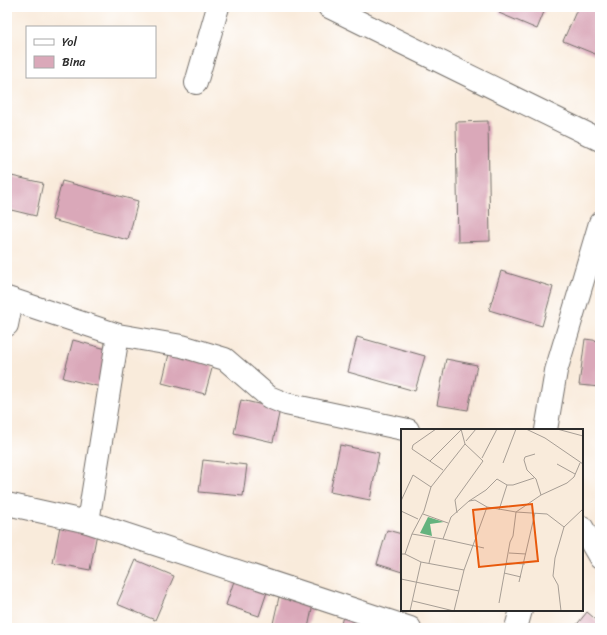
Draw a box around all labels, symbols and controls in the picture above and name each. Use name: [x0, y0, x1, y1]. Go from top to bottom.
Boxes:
legend: [26, 26, 156, 78]
text: Yol: [62, 31, 77, 53]
text: Bina: [62, 51, 86, 73]
inset map: [401, 429, 583, 611]

